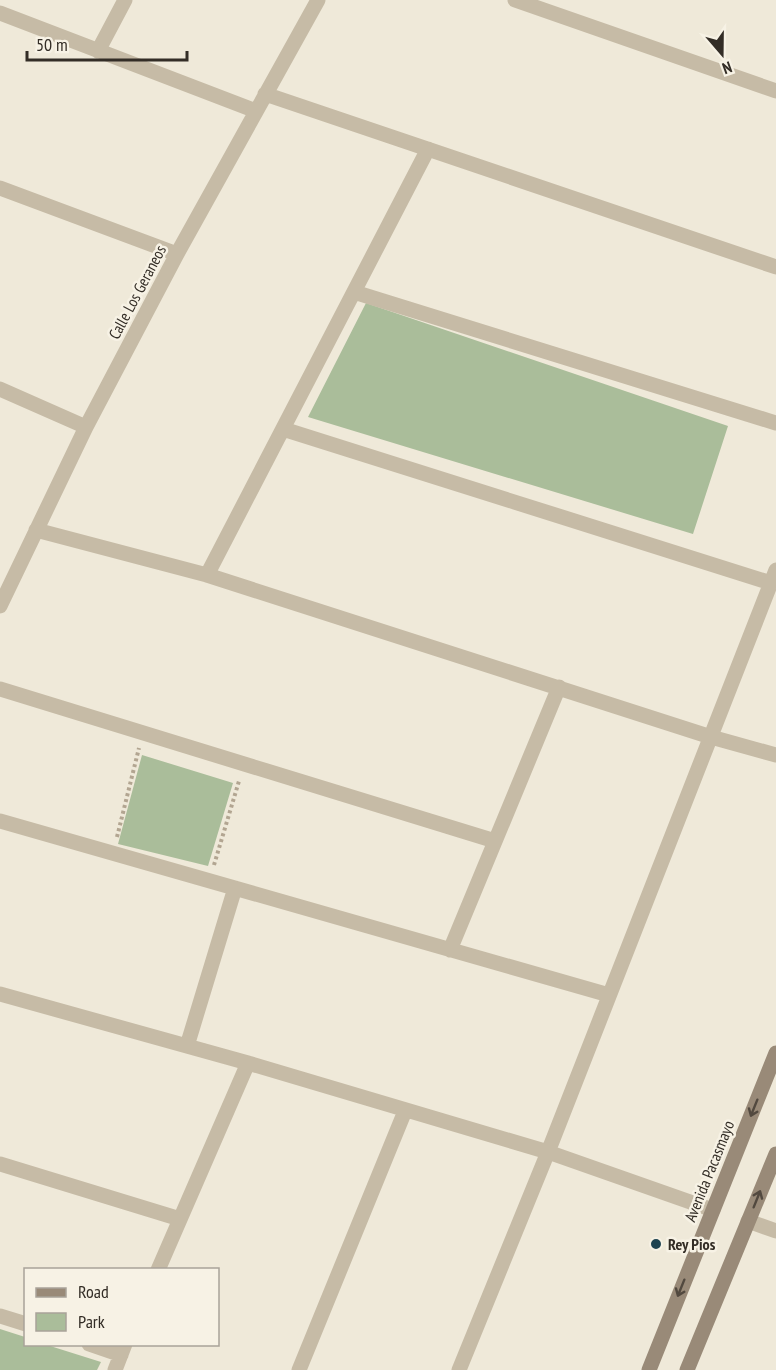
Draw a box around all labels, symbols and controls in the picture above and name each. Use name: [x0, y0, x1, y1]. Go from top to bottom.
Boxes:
scale bar: [27, 24, 188, 62]
north arrow: [692, 24, 752, 84]
text: 50 m: [36, 33, 68, 56]
text: N: [720, 57, 735, 79]
street label: Calle Los Geraneos: [104, 242, 170, 342]
one-way arrow: [748, 1098, 759, 1116]
street label: Avenida Pacasmayo: [680, 1117, 738, 1225]
one-way arrow: [752, 1191, 763, 1209]
place label: Rey Pios: [668, 1234, 716, 1254]
marker: Rey Pios: [649, 1237, 663, 1251]
legend: [24, 1268, 219, 1346]
one-way arrow: [675, 1279, 686, 1297]
text: Road: [78, 1280, 109, 1303]
text: Park: [78, 1310, 105, 1333]

